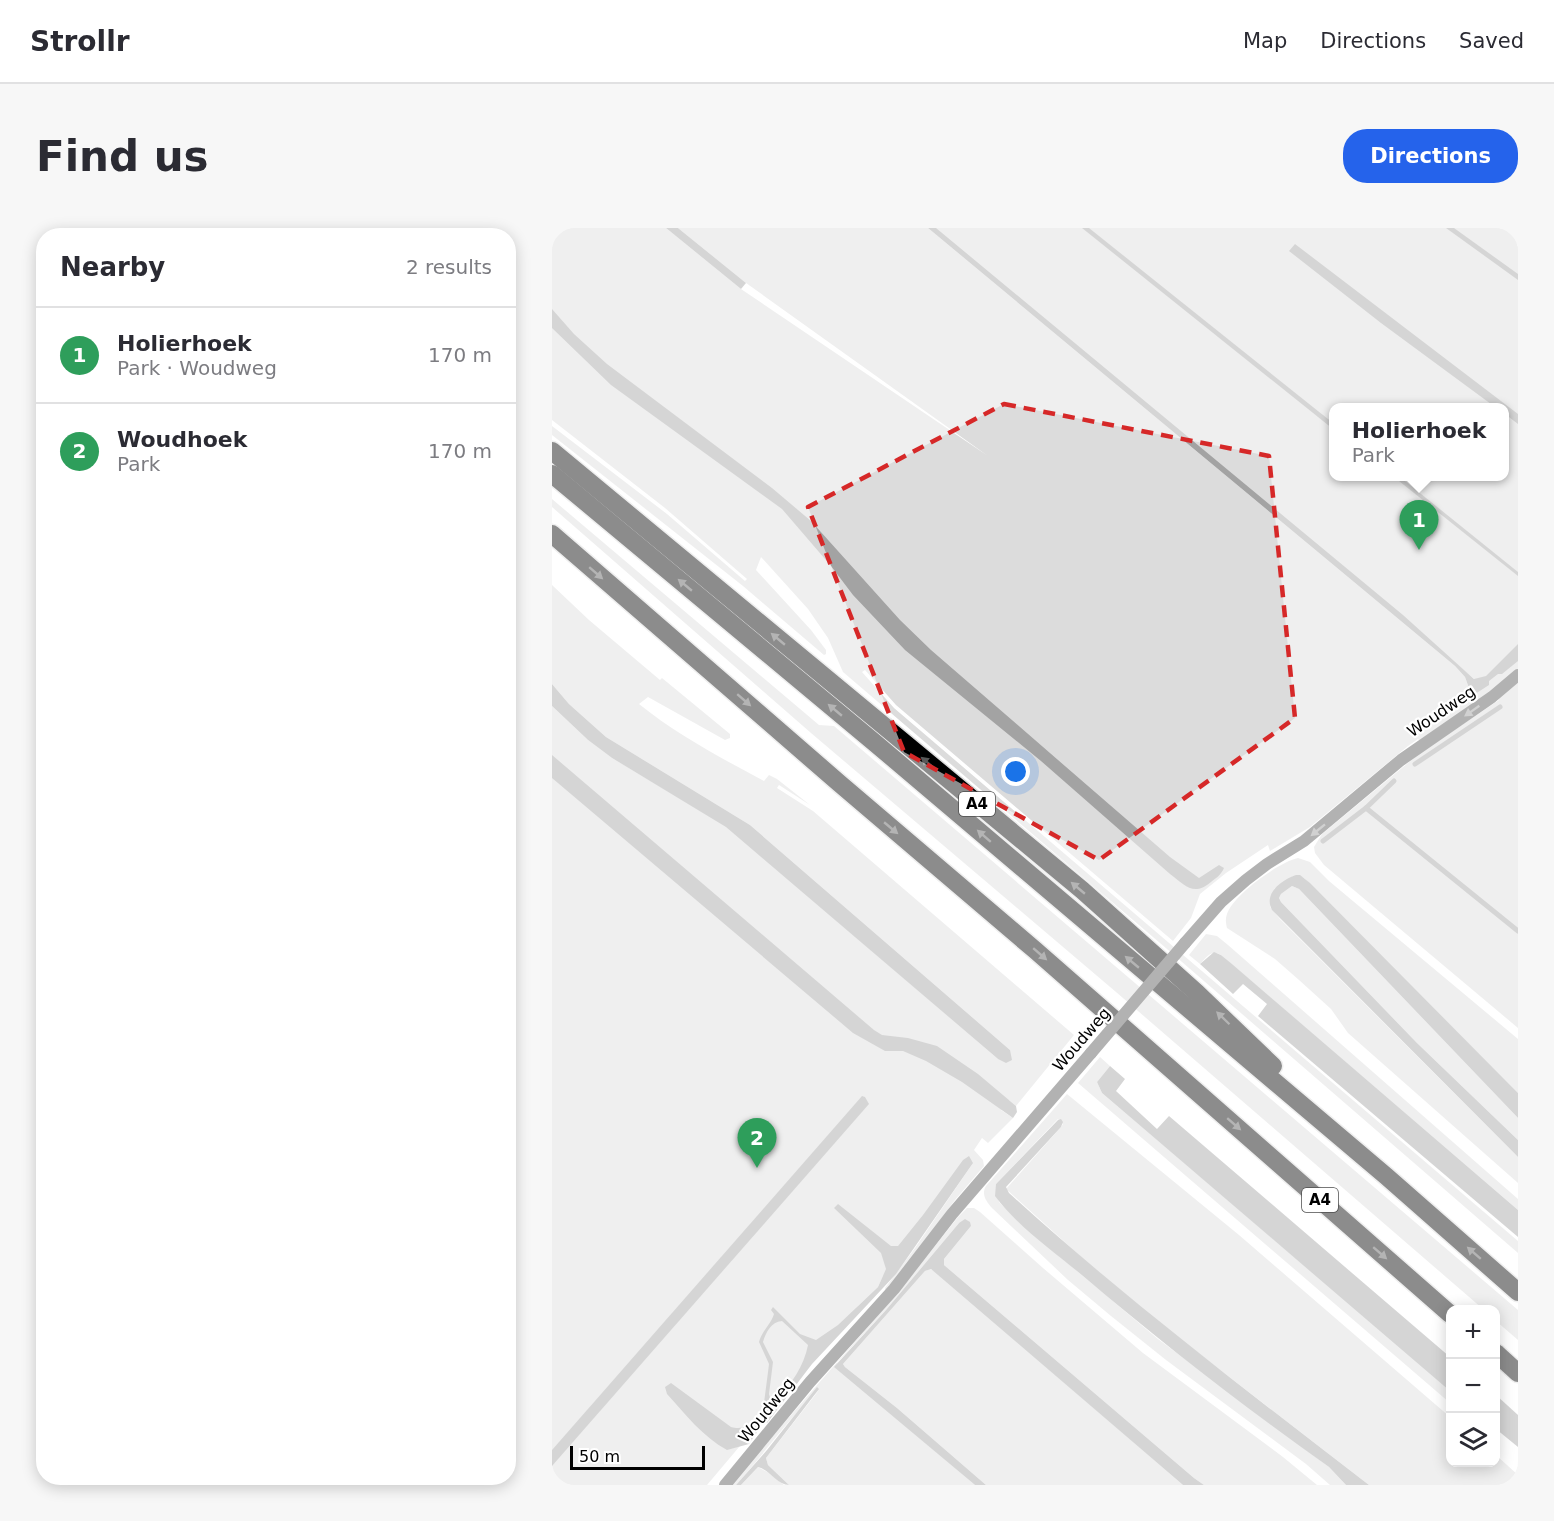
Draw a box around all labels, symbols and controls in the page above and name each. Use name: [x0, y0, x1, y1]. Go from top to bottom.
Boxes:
text: Strollr: [30, 25, 130, 58]
text: Map: [1243, 29, 1287, 53]
text: Directions: [1320, 29, 1426, 53]
text: Saved: [1459, 29, 1524, 53]
button: Directions: [1343, 129, 1518, 183]
text: Find us: [36, 132, 209, 181]
text: Nearby: [60, 252, 165, 282]
text: 2 results: [406, 255, 492, 279]
text: Holierhoek: [117, 331, 252, 356]
text: 1: [73, 343, 86, 367]
text: 170 m: [428, 343, 492, 367]
text: Park · Woudweg: [117, 356, 277, 380]
popup: [1329, 403, 1509, 481]
text: Holierhoek: [1352, 418, 1486, 443]
text: Woudhoek: [117, 427, 247, 452]
text: 2: [73, 439, 86, 463]
text: 170 m: [428, 439, 492, 463]
text: Park: [1352, 443, 1395, 467]
text: Park: [117, 452, 160, 476]
pin: 1: [1400, 500, 1438, 550]
one-way arrow: [588, 566, 604, 579]
one-way arrow: [678, 579, 693, 592]
one-way arrow: [770, 632, 786, 645]
street label: Woudweg: [1404, 682, 1479, 741]
one-way arrow: [736, 693, 751, 706]
one-way arrow: [828, 704, 843, 717]
one-way arrow: [1465, 705, 1481, 717]
one-way arrow: [921, 757, 936, 770]
your location: [1001, 757, 1030, 786]
road number: A4: [959, 792, 995, 816]
one-way arrow: [883, 821, 899, 834]
one-way arrow: [1310, 823, 1326, 836]
one-way arrow: [977, 830, 992, 843]
one-way arrow: [1070, 881, 1086, 894]
one-way arrow: [1032, 947, 1047, 960]
one-way arrow: [1125, 956, 1140, 969]
street label: Woudweg: [1049, 1004, 1114, 1075]
one-way arrow: [1216, 1011, 1231, 1025]
one-way arrow: [1226, 1117, 1241, 1131]
pin: 2: [738, 1118, 776, 1168]
road number: A4: [1302, 1188, 1338, 1212]
one-way arrow: [1372, 1246, 1388, 1259]
one-way arrow: [1467, 1247, 1482, 1260]
map controls: [1446, 1305, 1500, 1467]
button: +: [1446, 1305, 1500, 1359]
button: −: [1446, 1359, 1500, 1413]
street label: Woudweg: [734, 1374, 798, 1447]
button: layers: [1446, 1413, 1500, 1467]
scale bar: [570, 1443, 705, 1470]
text: 50 m: [579, 1447, 620, 1466]

